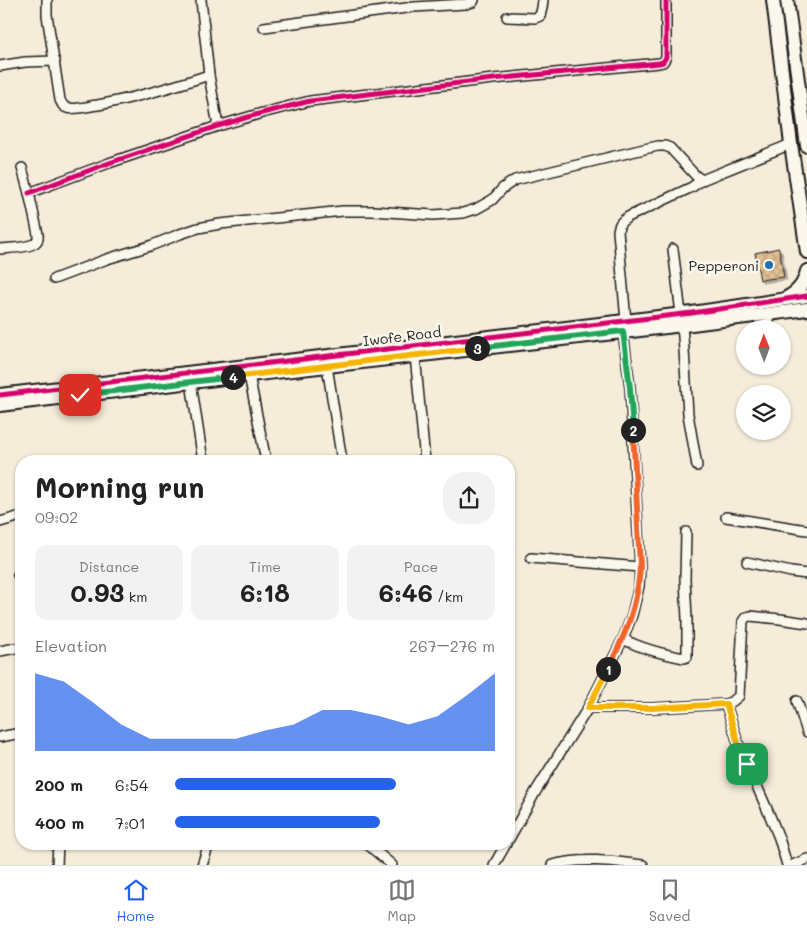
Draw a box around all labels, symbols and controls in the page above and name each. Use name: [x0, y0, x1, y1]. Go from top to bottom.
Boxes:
place label: Pepperoni: [688, 256, 759, 275]
marker: Pepperoni: [763, 259, 775, 271]
north arrow: [736, 320, 791, 375]
map controls: [736, 320, 791, 440]
street label: Iwofe Road: [362, 322, 442, 350]
pin: 3: [464, 336, 490, 360]
text: 3: [473, 339, 482, 358]
pin: 4: [220, 364, 246, 390]
text: 4: [229, 368, 238, 387]
pin: [59, 374, 101, 416]
icon: check: [66, 381, 94, 409]
button: layers: [736, 385, 791, 440]
pin: 2: [620, 418, 646, 442]
text: 2: [630, 421, 637, 440]
text: Morning run: [35, 469, 204, 505]
button: share: [443, 472, 495, 524]
text: 09:02: [35, 506, 78, 527]
text: Distance: [79, 557, 139, 576]
text: Time: [249, 557, 281, 576]
text: Pace: [404, 557, 438, 576]
text: 0.93: [71, 576, 124, 608]
text: 6:18: [240, 576, 290, 608]
text: 6:46: [379, 576, 433, 608]
text: km: [124, 587, 147, 606]
text: /km: [433, 587, 463, 606]
text: Elevation: [35, 635, 107, 656]
text: 267–276 m: [409, 635, 495, 656]
pin: 1: [596, 656, 620, 682]
text: 1: [605, 660, 612, 679]
pin: [726, 743, 768, 785]
icon: arrive: [733, 750, 761, 778]
text: 200 m: [35, 774, 83, 795]
text: 6:54: [115, 774, 148, 795]
text: 400 m: [35, 812, 84, 833]
text: 7:01: [115, 812, 146, 833]
tab: Home: [116, 876, 155, 925]
tab: Map: [387, 876, 416, 925]
tab: Saved: [649, 876, 691, 925]

